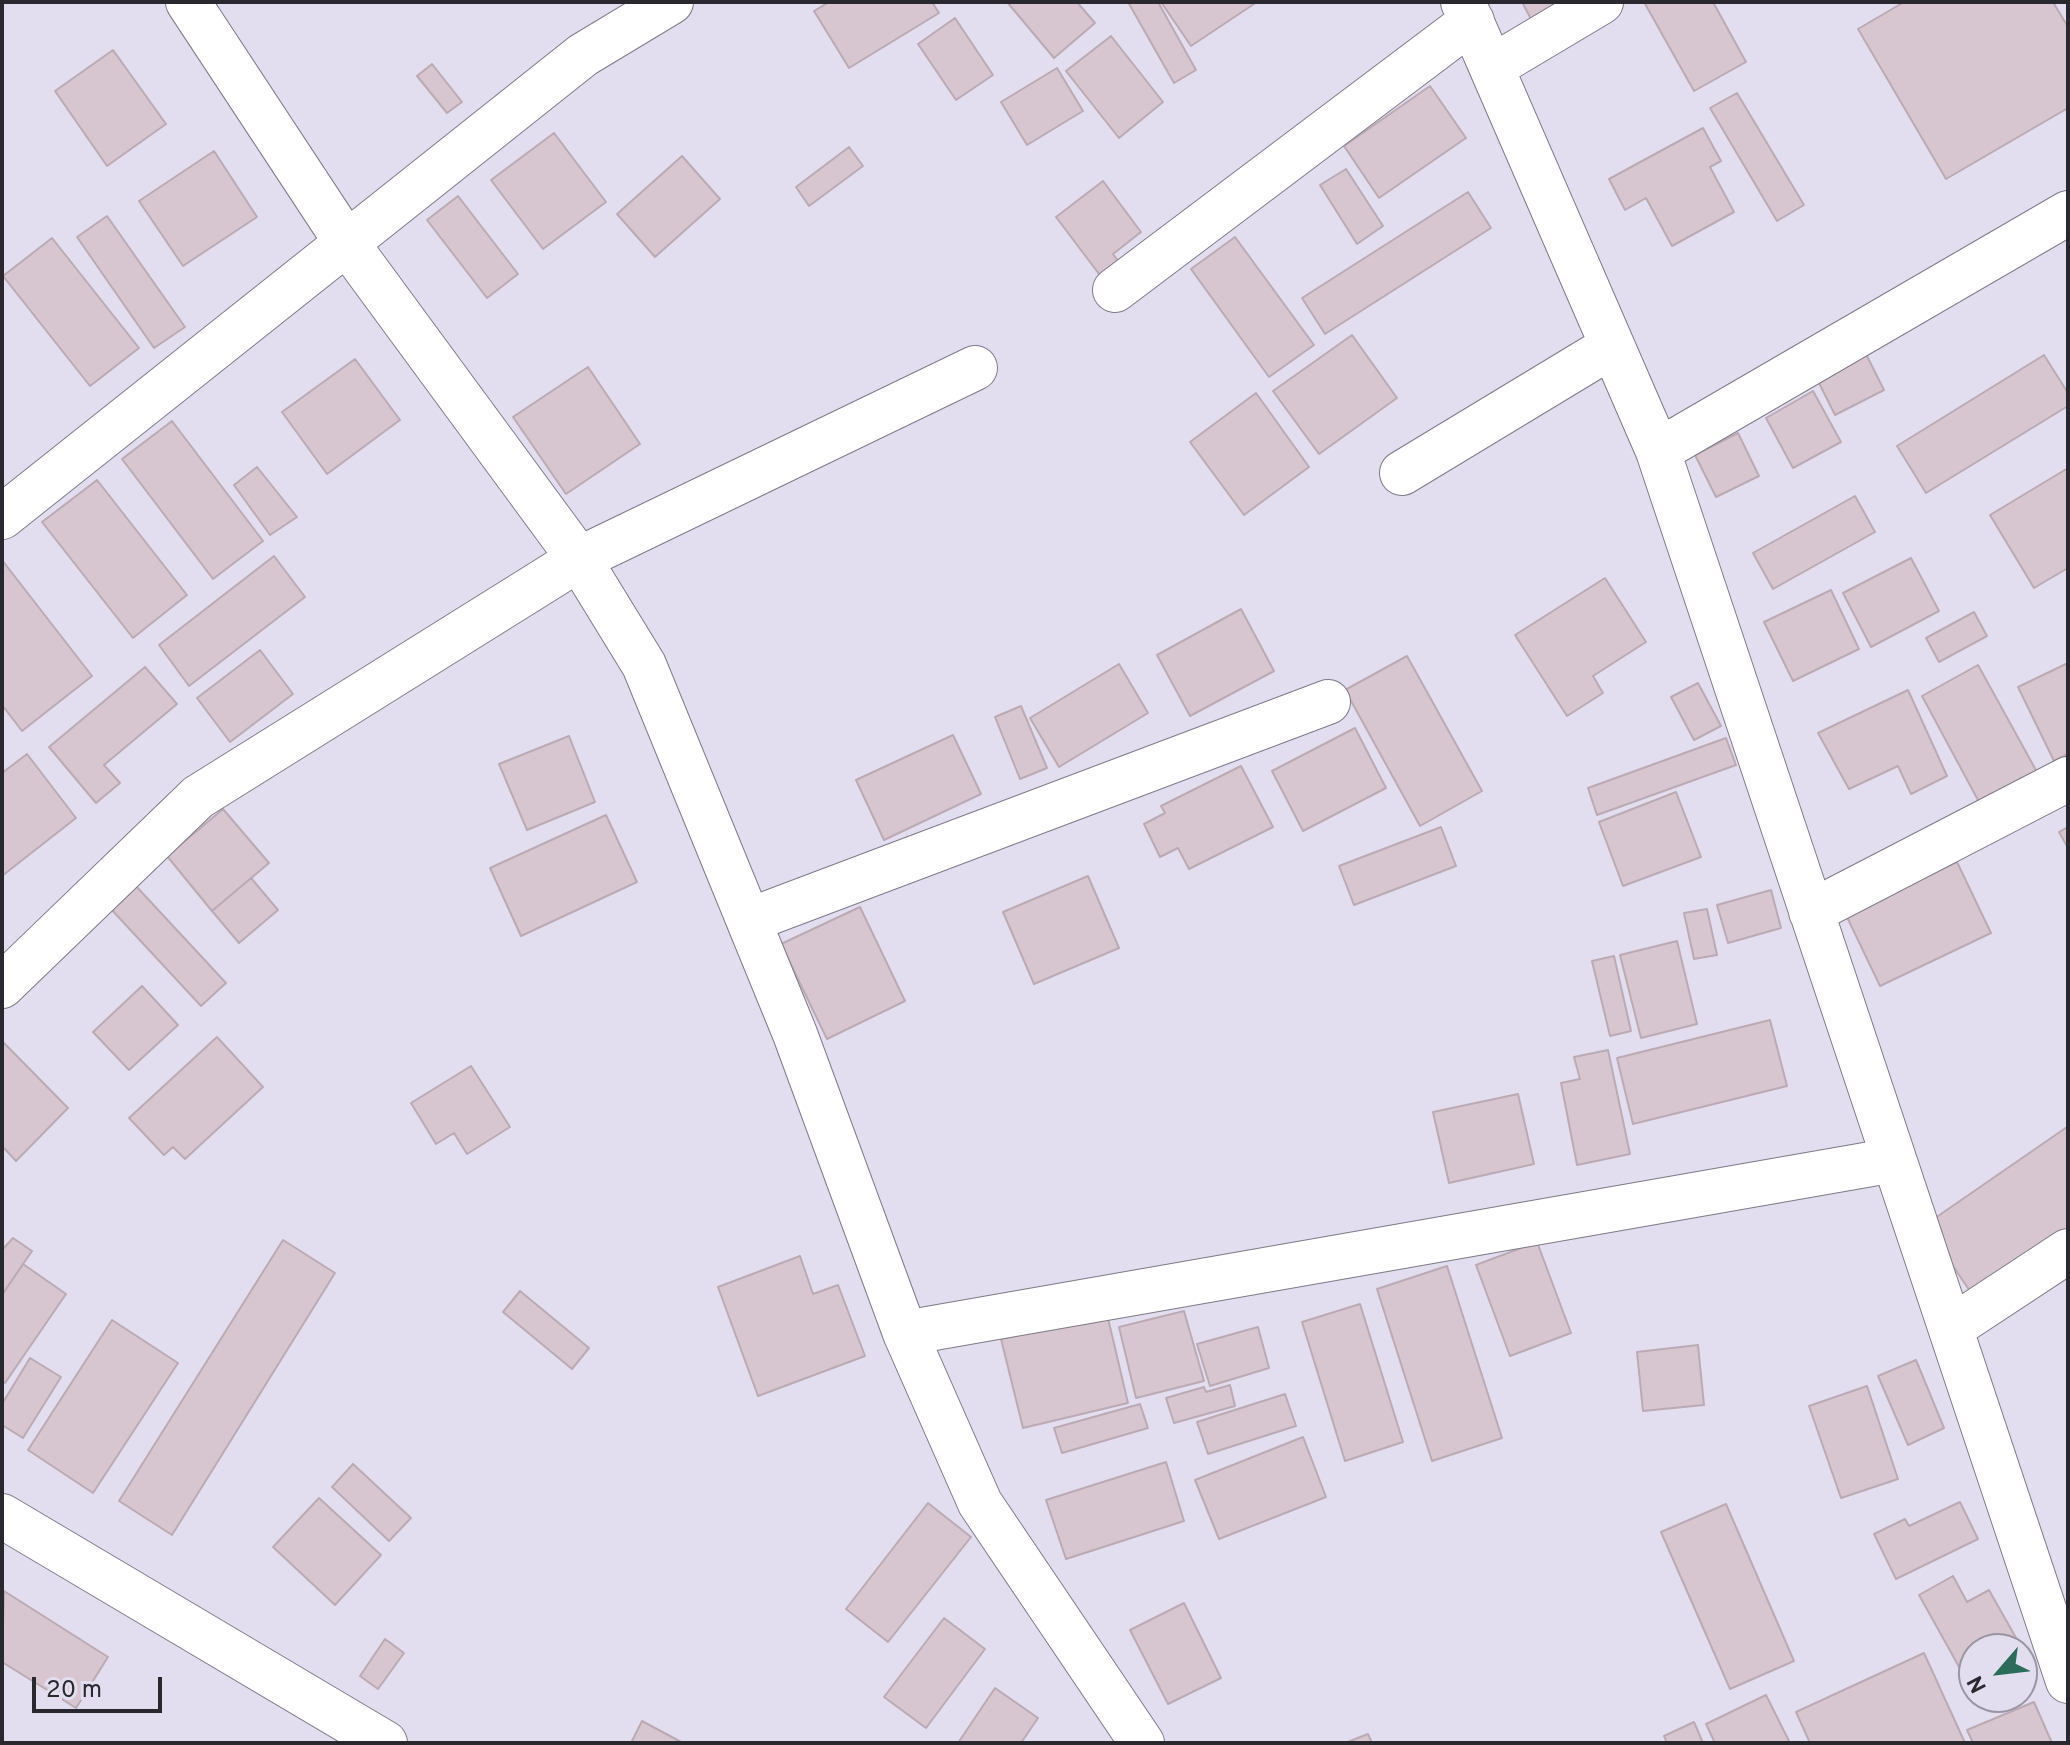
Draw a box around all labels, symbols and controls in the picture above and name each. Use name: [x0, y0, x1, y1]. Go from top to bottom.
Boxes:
north arrow: [1958, 1633, 2038, 1713]
scale bar: [36, 1661, 166, 1711]
text: N: [1963, 1670, 1994, 1697]
text: 20 m: [46, 1676, 102, 1706]

